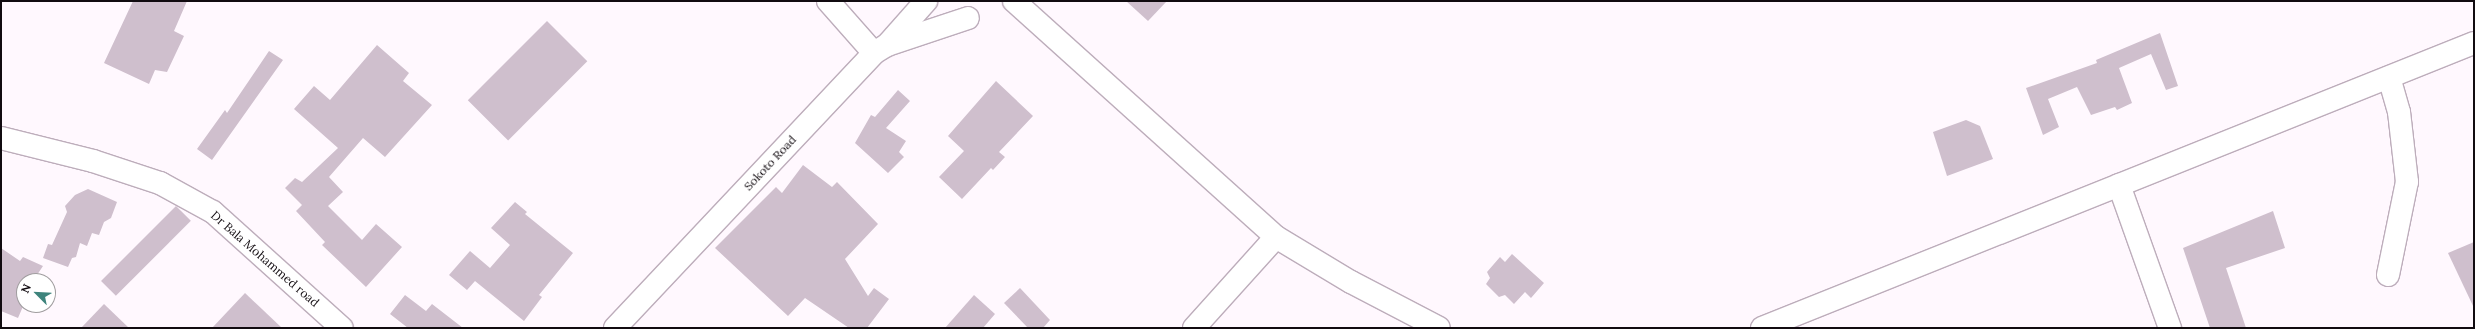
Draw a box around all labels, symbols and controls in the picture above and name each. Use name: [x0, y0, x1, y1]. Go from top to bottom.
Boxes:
street label: Sokoto Road: [741, 133, 799, 193]
street label: Dr Bala Mohammed road: [208, 208, 322, 310]
north arrow: [16, 273, 56, 313]
text: N: [18, 282, 34, 295]

